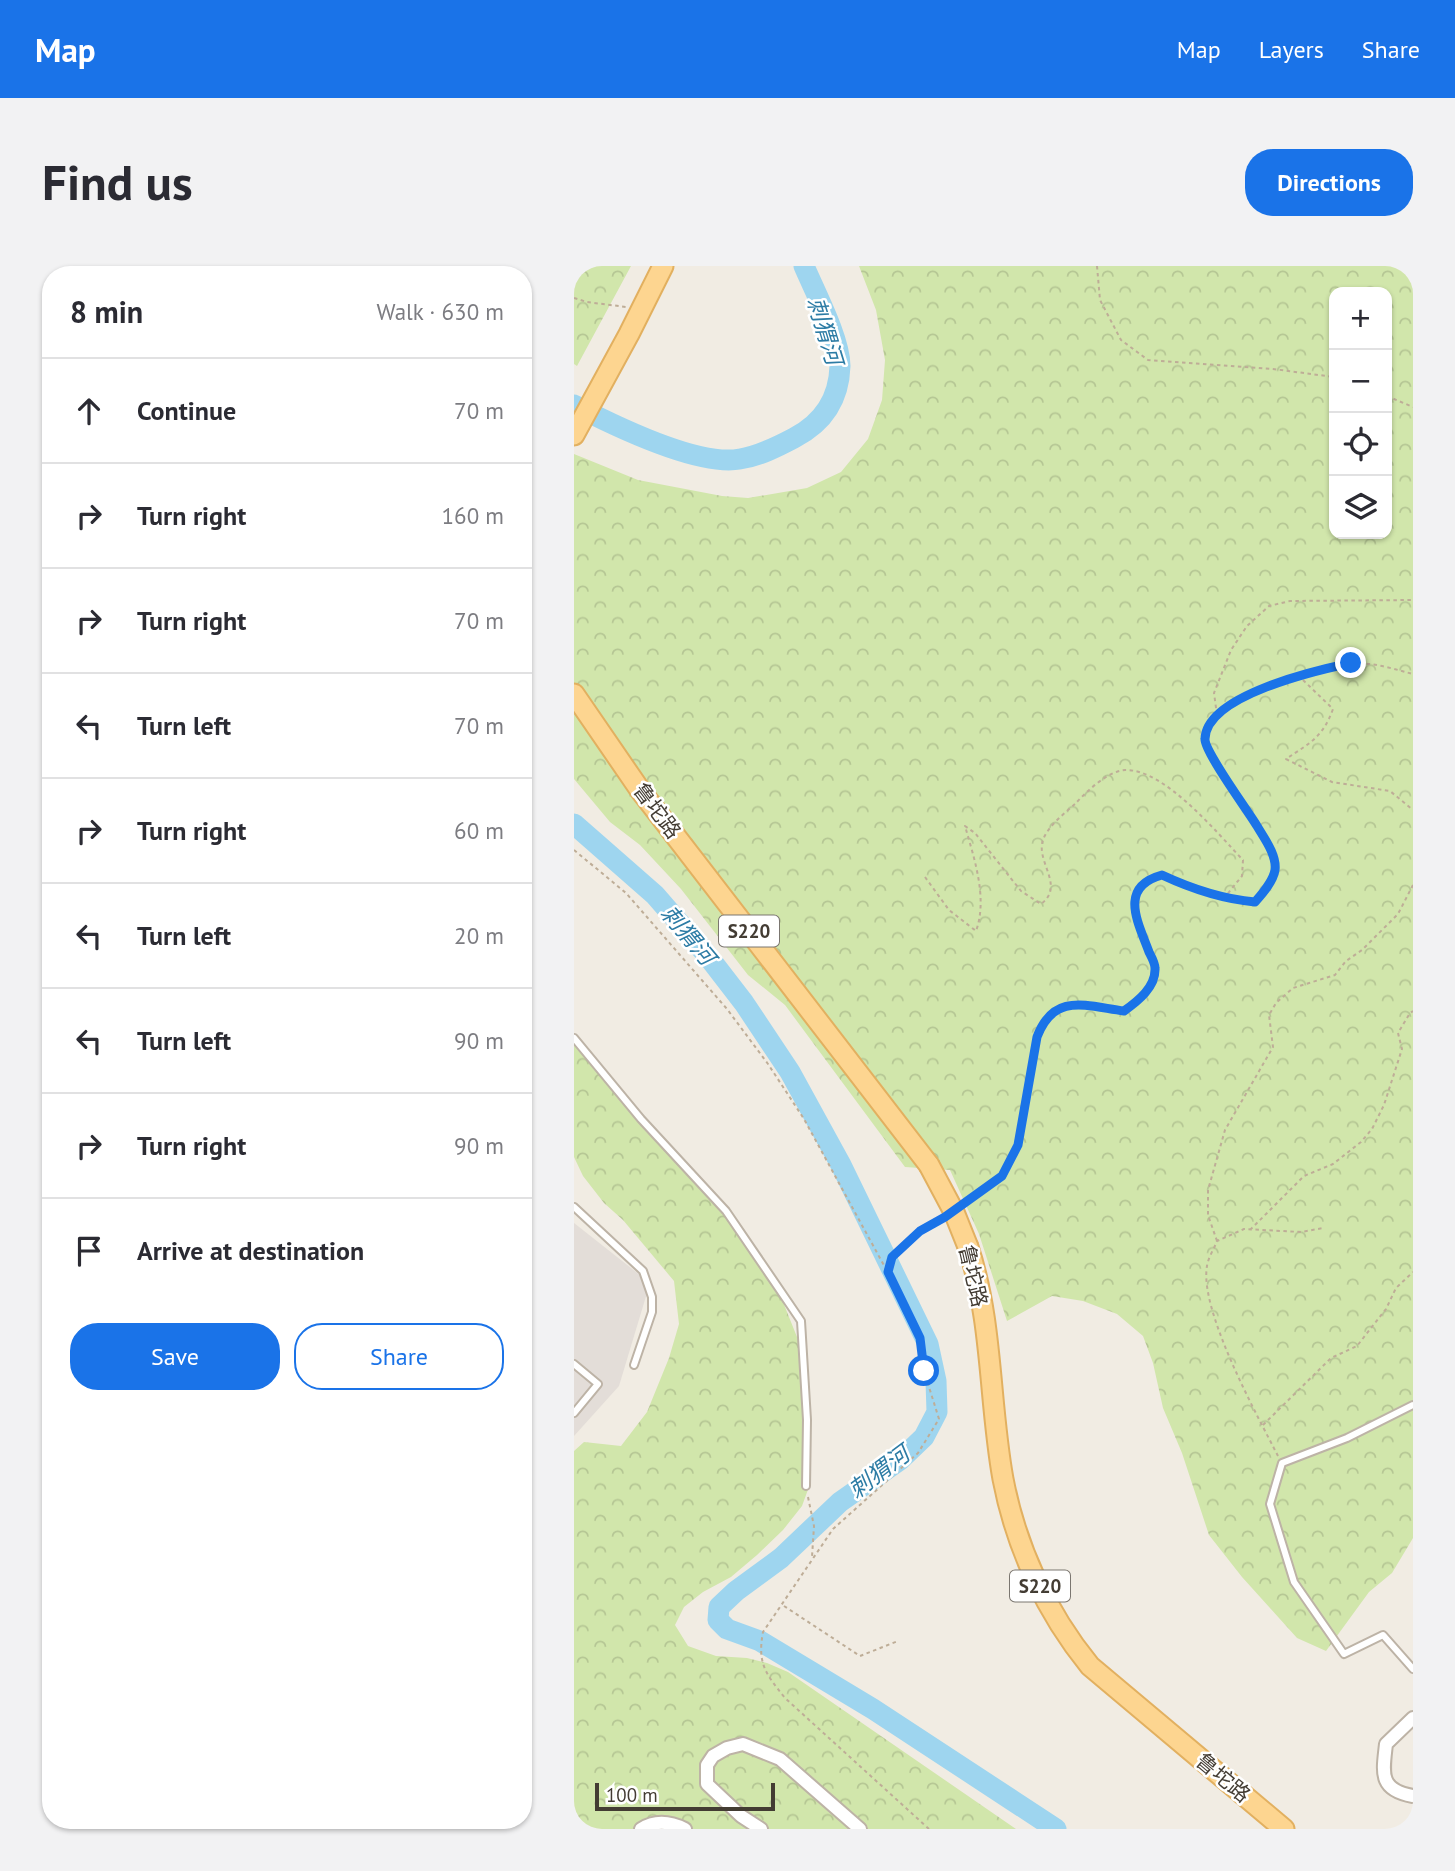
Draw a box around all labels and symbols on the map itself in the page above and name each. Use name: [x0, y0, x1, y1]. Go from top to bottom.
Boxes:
water label: 刺猬河: [802, 294, 851, 372]
route end: [1335, 647, 1366, 678]
street label: 鲁坨路: [628, 777, 687, 844]
water label: 刺猬河: [655, 899, 724, 973]
road number: S220: [719, 916, 779, 946]
street label: 鲁坨路: [953, 1242, 994, 1310]
route start: [908, 1355, 939, 1386]
water label: 刺猬河: [842, 1437, 918, 1504]
road number: S220: [1010, 1570, 1070, 1602]
street label: 鲁坨路: [1191, 1747, 1256, 1808]
scale bar: [595, 1780, 775, 1812]

